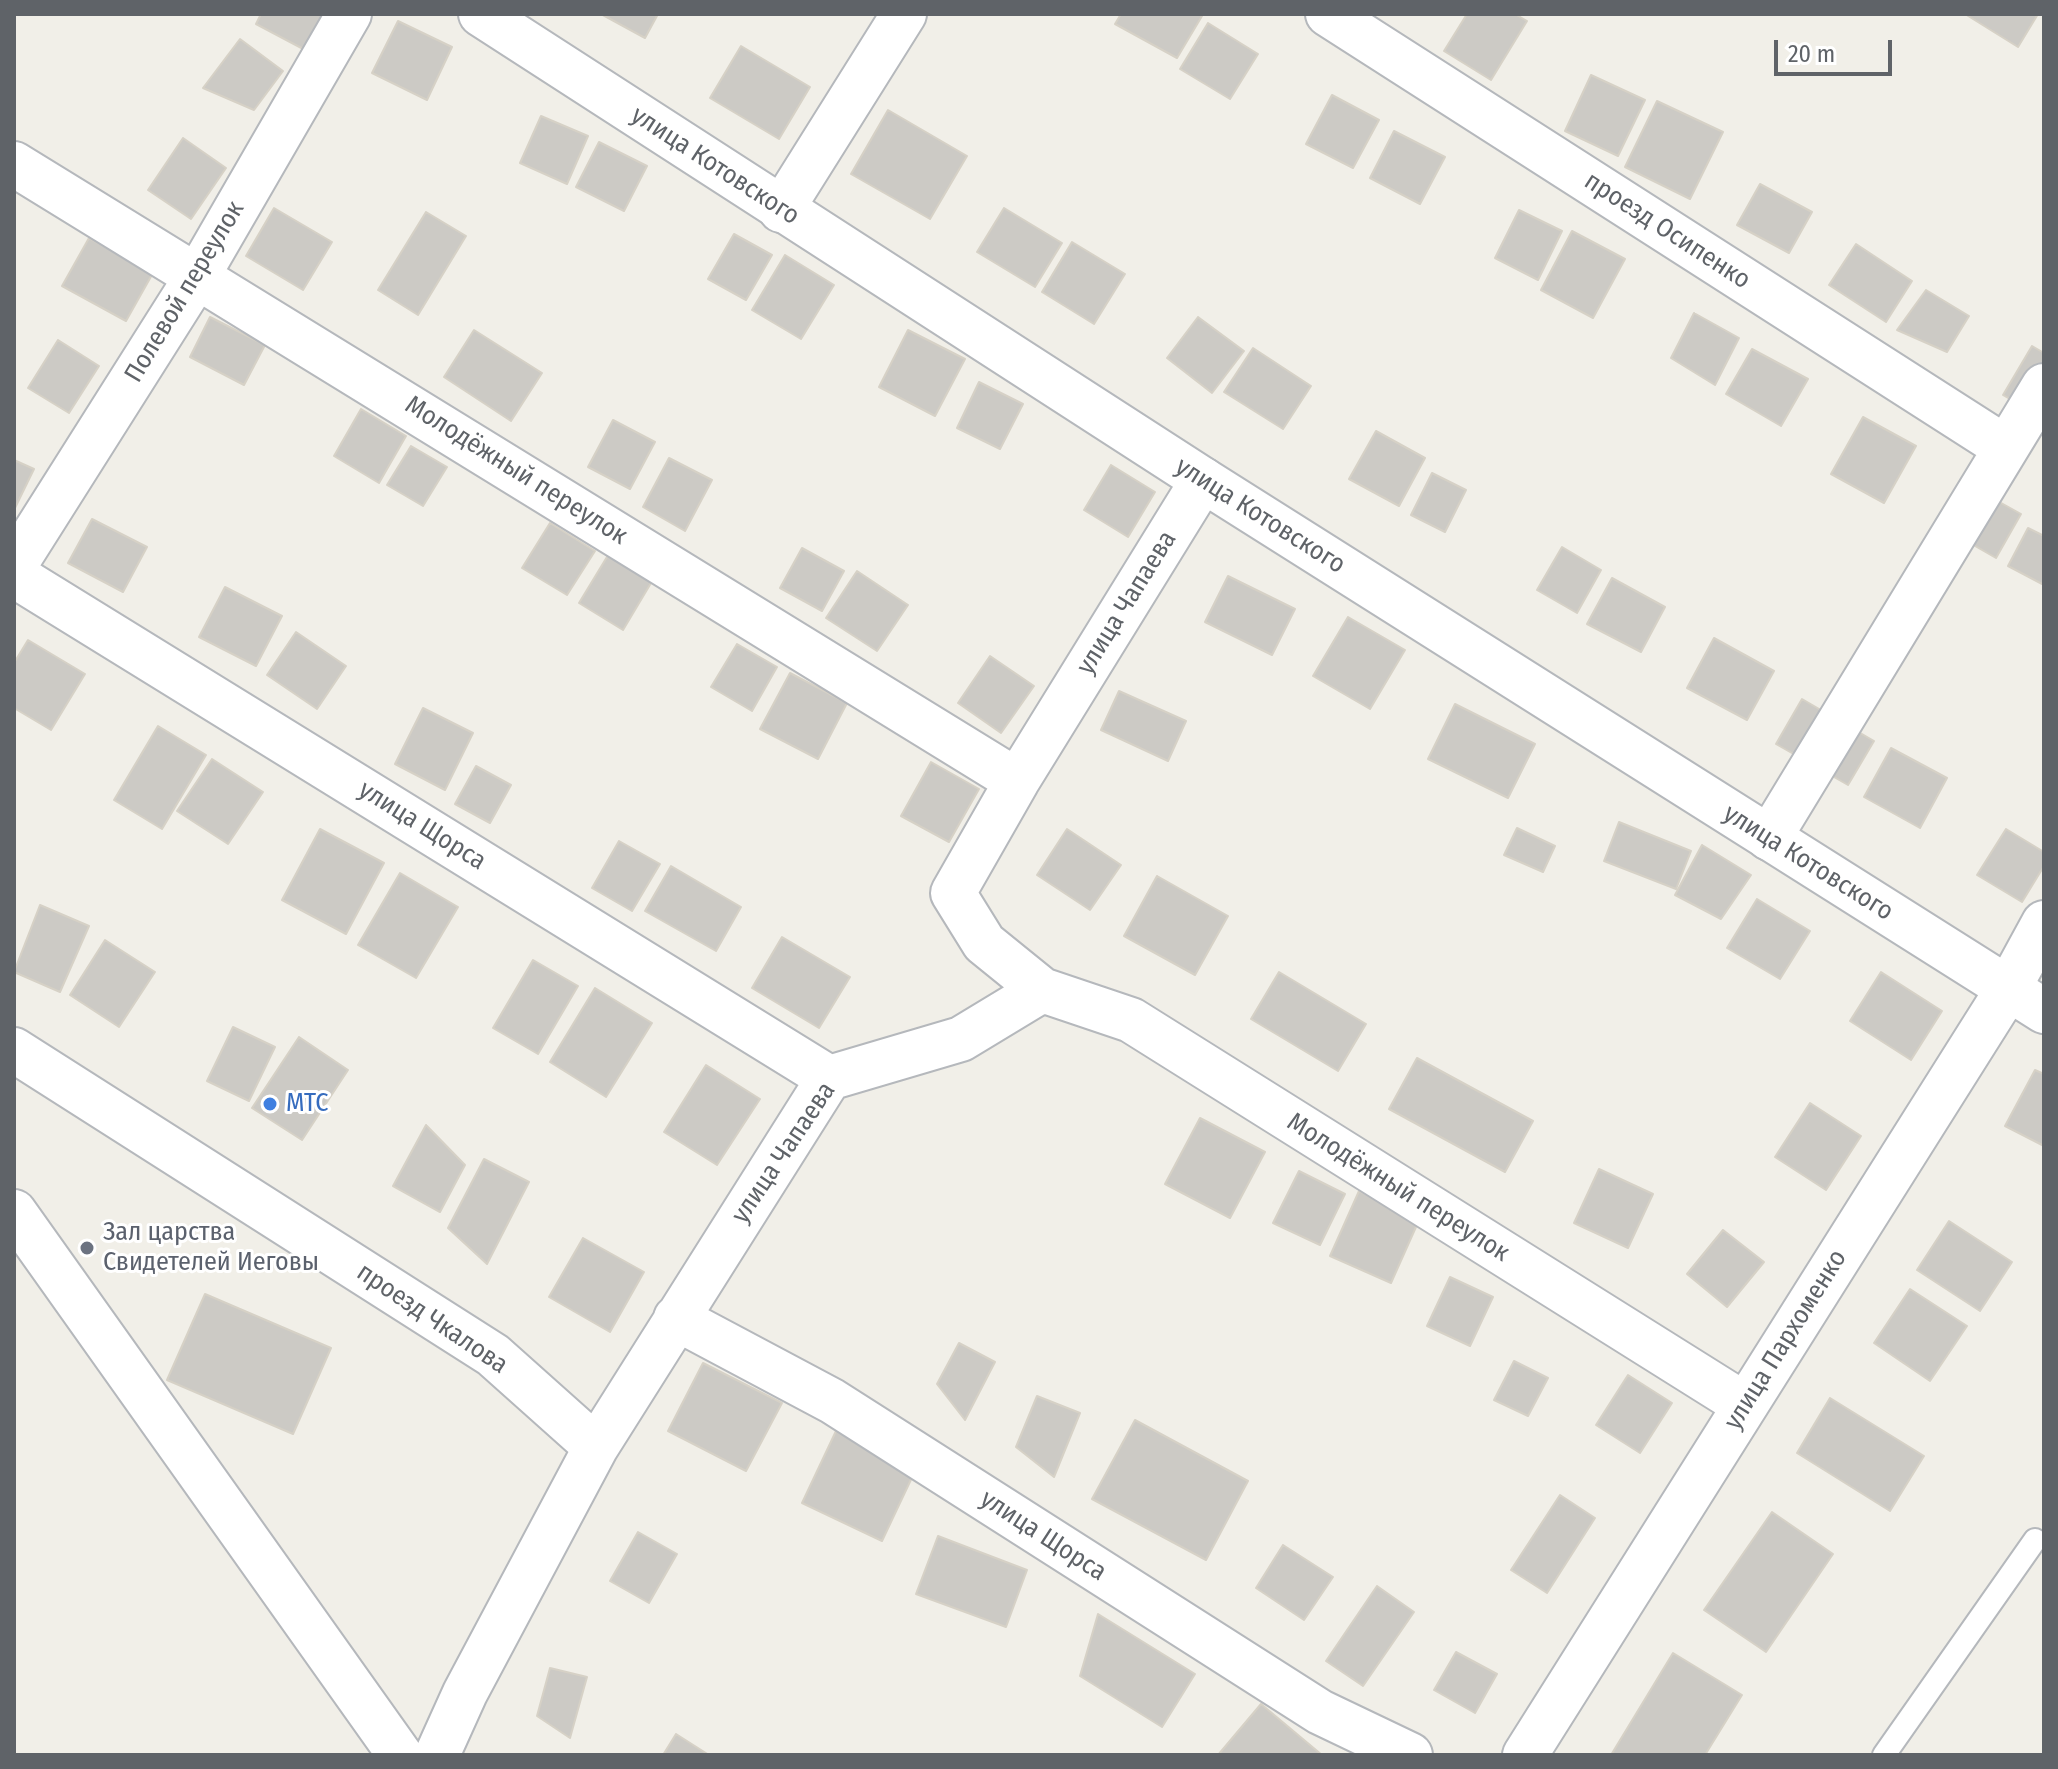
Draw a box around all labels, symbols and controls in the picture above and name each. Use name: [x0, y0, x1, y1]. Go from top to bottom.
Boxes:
scale bar: [1778, 24, 1896, 74]
text: 20 m: [1788, 40, 1835, 68]
street label: улица Котовского: [625, 100, 805, 232]
street label: проезд Осипенко: [1578, 166, 1756, 296]
street label: Полевой переулок: [119, 196, 251, 388]
street label: Молодёжный переулок: [399, 390, 633, 552]
street label: улица Котовского: [1169, 451, 1351, 581]
street label: улица Чапаева: [1071, 526, 1183, 680]
street label: улица Щорса: [353, 775, 491, 877]
street label: улица Котовского: [1717, 798, 1899, 928]
street label: улица Чапаева: [725, 1077, 843, 1229]
place label: МТС: [286, 1088, 328, 1120]
marker: МТС: [261, 1095, 279, 1113]
street label: Молодёжный переулок: [1281, 1107, 1515, 1269]
place label: Зал царства Свидетелей Иеговы: [103, 1217, 319, 1278]
marker: Зал царства Свидетелей Иеговы: [78, 1239, 96, 1257]
street label: улица Пархоменко: [1718, 1244, 1854, 1436]
street label: проезд Чкалова: [351, 1257, 513, 1381]
street label: улица Щорса: [974, 1484, 1112, 1588]

